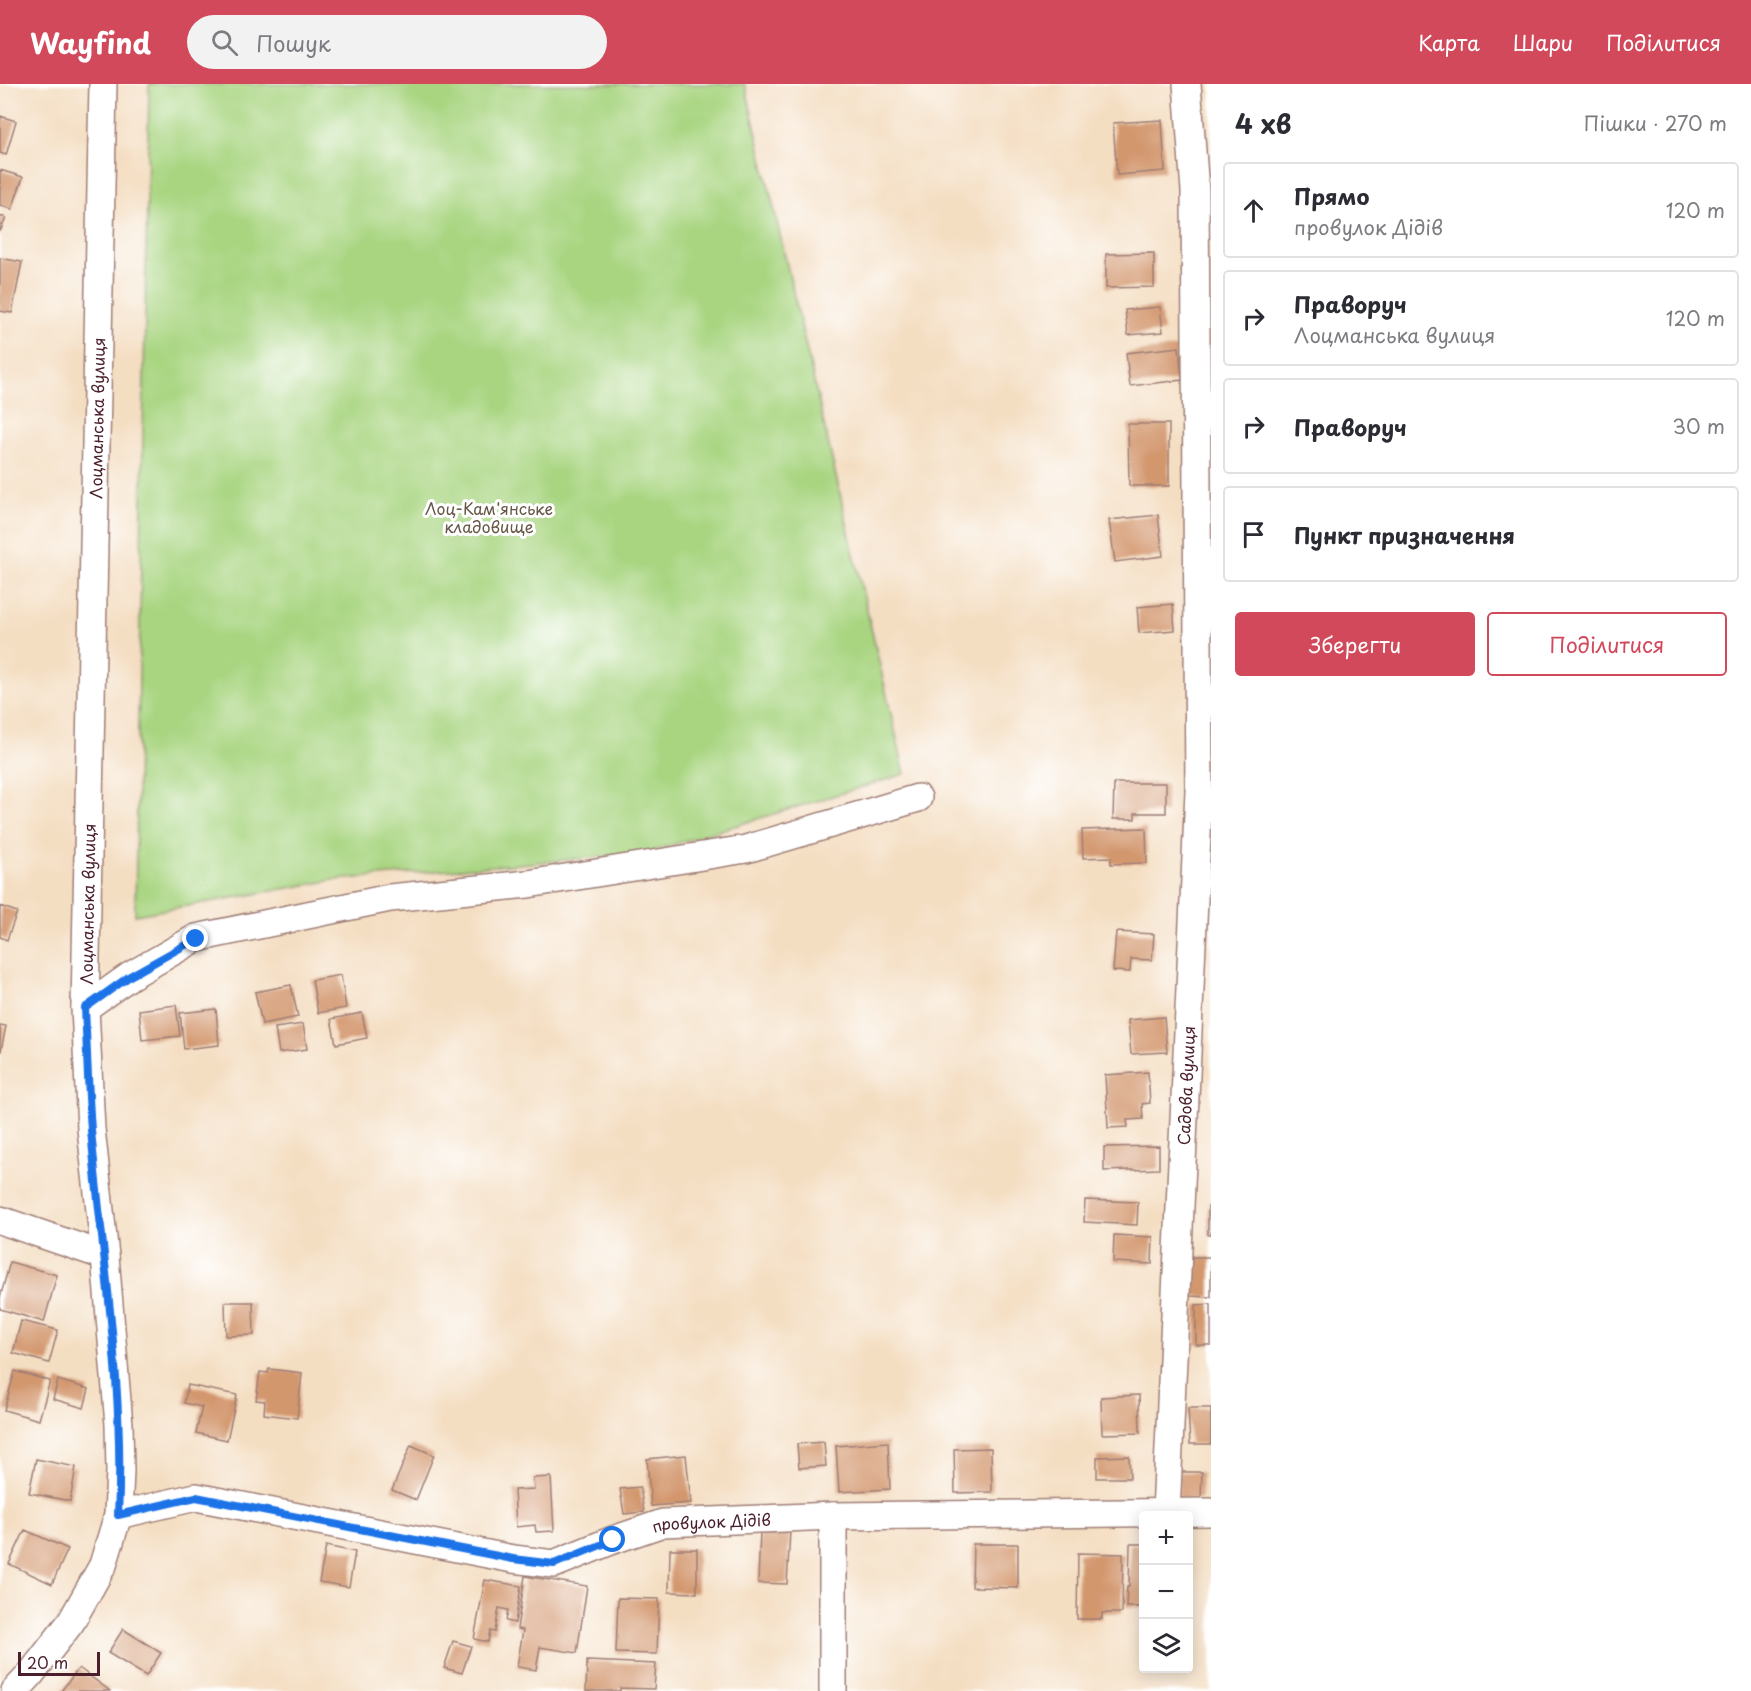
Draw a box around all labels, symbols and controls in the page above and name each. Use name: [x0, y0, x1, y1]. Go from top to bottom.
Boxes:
search box: [187, 15, 607, 69]
text: Wayfind: [30, 21, 151, 64]
icon: search: [208, 26, 241, 59]
text: Пошук: [256, 26, 331, 59]
text: Карта: [1418, 26, 1480, 58]
text: Шари: [1513, 26, 1573, 58]
text: Поділитися: [1606, 26, 1721, 58]
text: 4 хв: [1235, 104, 1291, 143]
text: Пішки · 270 m: [1584, 108, 1727, 138]
text: Прямо: [1294, 179, 1369, 212]
icon: ahead: [1237, 194, 1270, 227]
text: 120 m: [1666, 195, 1725, 225]
text: провулок Дідів: [1294, 212, 1443, 242]
text: Праворуч: [1294, 287, 1407, 320]
icon: right: [1237, 302, 1270, 335]
text: 120 m: [1666, 303, 1725, 333]
text: Лоцманська вулиця: [1294, 320, 1495, 350]
street label: Лоцманська вулиця: [83, 337, 110, 499]
icon: right: [1237, 410, 1270, 443]
text: Праворуч: [1294, 410, 1407, 443]
text: 30 m: [1672, 411, 1725, 441]
park label: Лоц-Кам'янcьке кладовище: [425, 496, 553, 538]
icon: arrive: [1237, 518, 1270, 551]
text: Пункт призначення: [1294, 518, 1515, 551]
button: Зберегти: [1235, 612, 1475, 676]
button: Поділитися: [1487, 612, 1727, 676]
street label: Лоцманська вулиця: [73, 823, 101, 985]
route end: [182, 925, 208, 951]
street label: Садова вулиця: [1171, 1025, 1200, 1146]
street label: провулок Дідів: [648, 1507, 771, 1538]
map controls: [1139, 1511, 1193, 1673]
button: +: [1139, 1511, 1193, 1565]
route start: [599, 1526, 625, 1552]
button: −: [1139, 1565, 1193, 1619]
button: layers: [1139, 1619, 1193, 1673]
scale bar: [18, 1649, 100, 1676]
text: 20 m: [27, 1650, 68, 1674]

